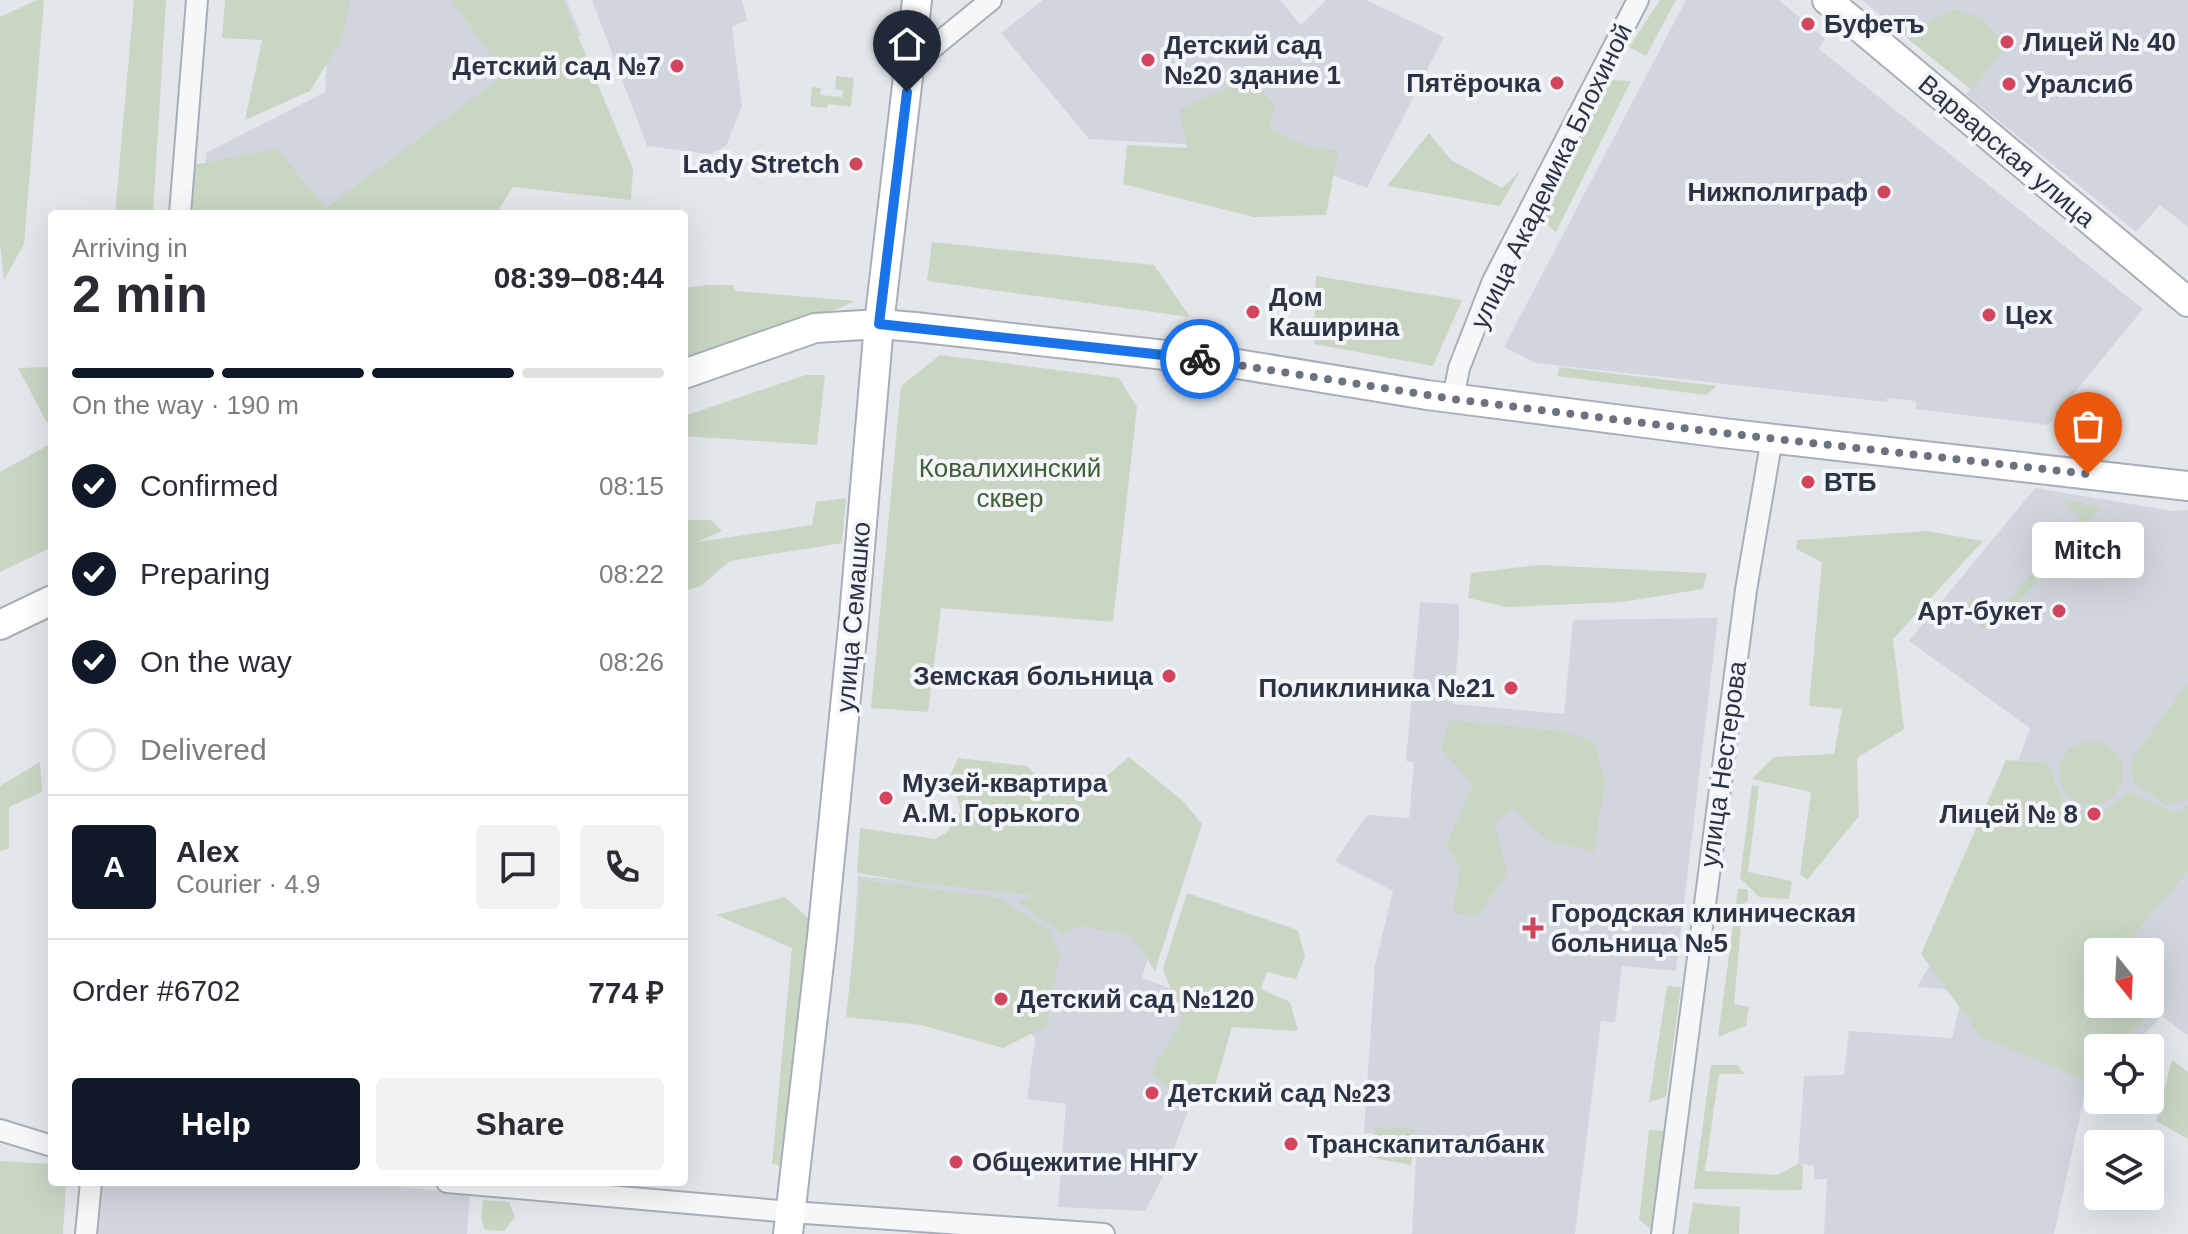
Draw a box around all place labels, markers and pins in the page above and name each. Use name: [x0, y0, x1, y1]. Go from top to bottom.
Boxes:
place label: Буфетъ: [1824, 9, 1925, 39]
pin: [873, 10, 941, 92]
marker: Буфетъ: [1799, 15, 1817, 33]
place label: Лицей № 40: [2023, 27, 2176, 57]
place label: Детский сад №20 здание 1: [1164, 30, 1341, 90]
marker: Лицей № 40: [1998, 33, 2016, 51]
place label: Детский сад №7: [453, 51, 661, 81]
marker: Детский сад №20 здание 1: [1139, 51, 1157, 69]
marker: Детский сад №7: [668, 57, 686, 75]
place label: Пятёрочка: [1406, 68, 1542, 98]
place label: Уралсиб: [2025, 69, 2133, 99]
marker: Пятёрочка: [1548, 74, 1566, 92]
marker: Уралсиб: [2000, 75, 2018, 93]
place label: Lady Stretch: [683, 149, 840, 179]
marker: Lady Stretch: [847, 155, 865, 173]
place label: Нижполиграф: [1687, 177, 1868, 207]
marker: Нижполиграф: [1875, 183, 1893, 201]
place label: Дом Каширина: [1269, 282, 1400, 342]
place label: Цех: [2005, 300, 2053, 330]
marker: Дом Каширина: [1244, 303, 1262, 321]
marker: Цех: [1980, 306, 1998, 324]
pin: [2054, 392, 2122, 474]
place label: ВТБ: [1824, 467, 1876, 497]
marker: ВТБ: [1799, 473, 1817, 491]
callout: Mitch: [2032, 522, 2144, 578]
place label: Арт-букет: [1917, 596, 2043, 626]
marker: Арт-букет: [2050, 602, 2068, 620]
place label: Земская больница: [913, 661, 1154, 691]
marker: Земская больница: [1160, 667, 1178, 685]
place label: Поликлиника №21: [1258, 673, 1495, 703]
marker: Поликлиника №21: [1502, 679, 1520, 697]
place label: Музей-квартира А.М. Горького: [902, 768, 1108, 828]
marker: Музей-квартира А.М. Горького: [877, 789, 895, 807]
place label: Лицей № 8: [1939, 799, 2078, 829]
marker: Лицей № 8: [2085, 805, 2103, 823]
place label: Городская клиническая больница №5: [1551, 898, 1856, 958]
marker: Городская клиническая больница №5: [1522, 917, 1544, 939]
place label: Детский сад №120: [1017, 984, 1254, 1014]
marker: Детский сад №120: [992, 990, 1010, 1008]
place label: Детский сад №23: [1168, 1078, 1391, 1108]
marker: Детский сад №23: [1143, 1084, 1161, 1102]
place label: Транскапиталбанк: [1307, 1129, 1545, 1159]
marker: Транскапиталбанк: [1282, 1135, 1300, 1153]
place label: Общежитие ННГУ: [972, 1147, 1198, 1177]
marker: Общежитие ННГУ: [947, 1153, 965, 1171]

